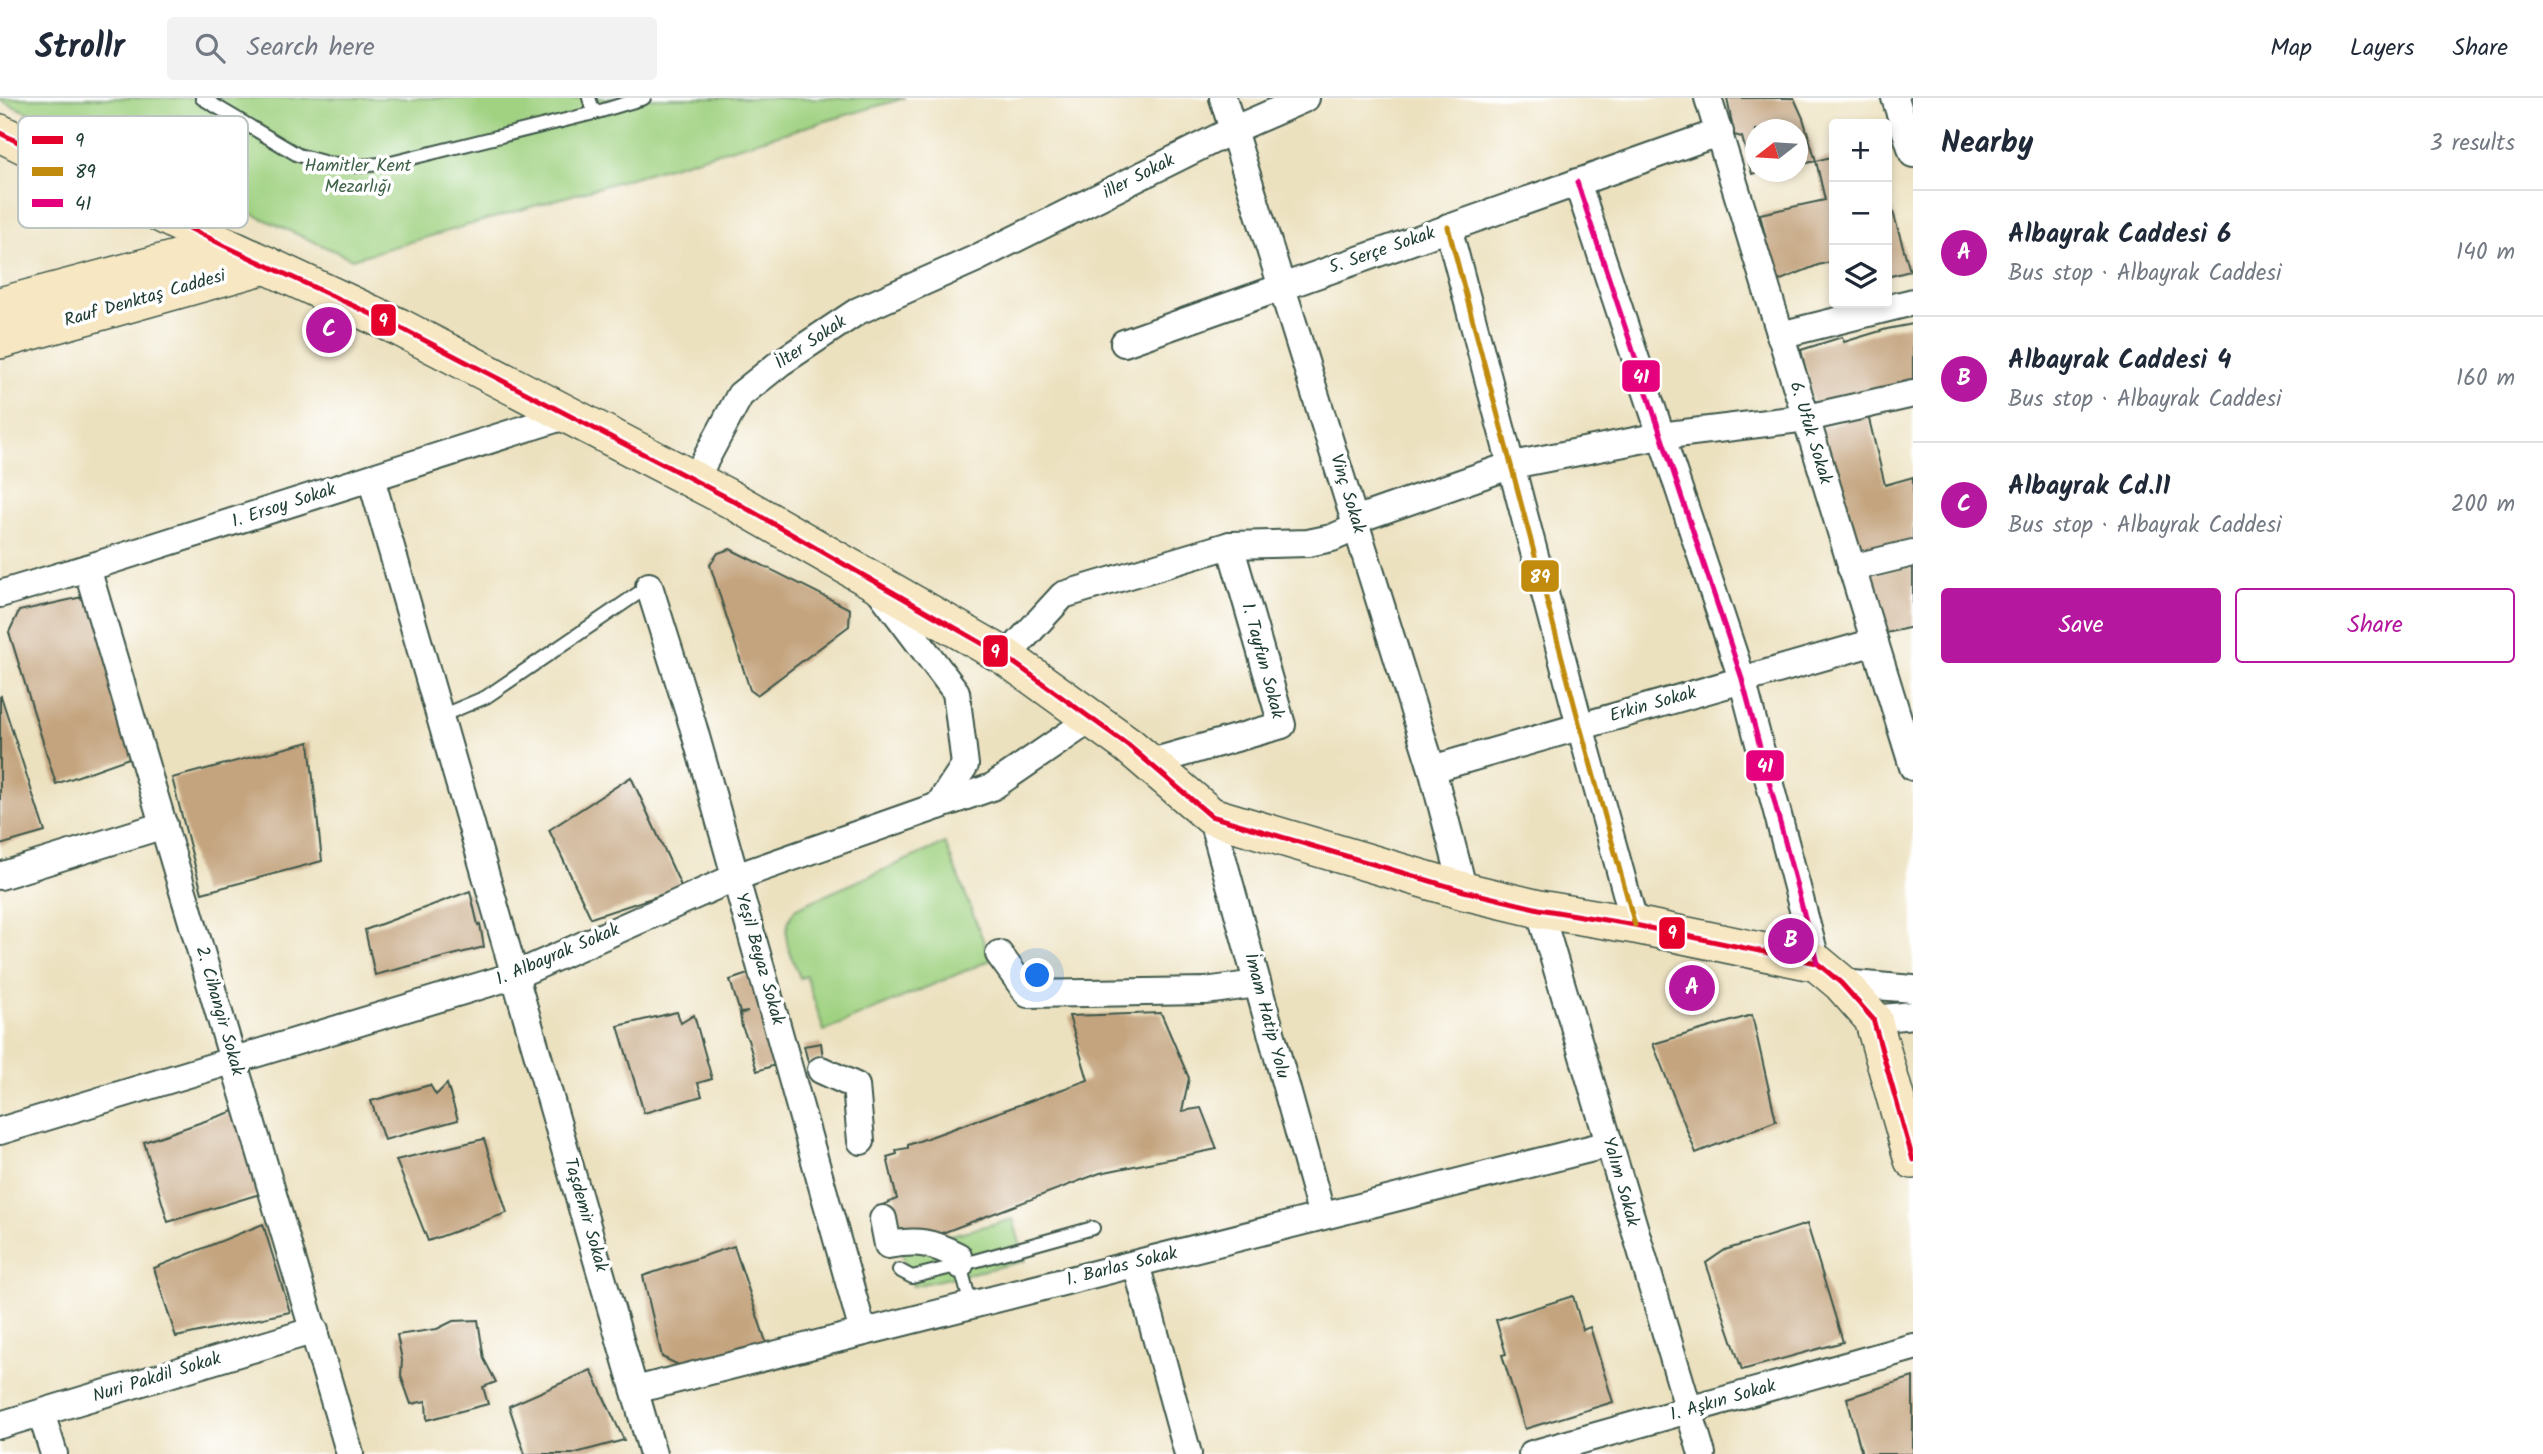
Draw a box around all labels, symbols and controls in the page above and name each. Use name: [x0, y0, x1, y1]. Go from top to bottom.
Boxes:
search box: [167, 17, 657, 80]
text: Strollr: [35, 22, 125, 75]
text: Search here: [247, 27, 375, 69]
icon: search: [191, 29, 229, 67]
text: Map: [2270, 29, 2312, 68]
text: Layers: [2350, 29, 2414, 68]
text: Share: [2452, 29, 2508, 68]
legend: [18, 116, 248, 228]
north arrow: [1745, 119, 1808, 182]
map controls: [1829, 119, 1892, 308]
button: +: [1829, 119, 1892, 182]
text: Nearby: [1941, 120, 2033, 168]
text: 3 results: [2429, 126, 2515, 162]
text: 9: [75, 127, 84, 157]
street label: iller Sokak: [1098, 146, 1181, 207]
park label: Hamitler Kent Mezarlığı: [304, 152, 413, 202]
text: 89: [75, 158, 96, 188]
button: −: [1829, 182, 1892, 245]
text: 41: [75, 190, 91, 220]
text: Albayrak Caddesi 6: [2008, 214, 2231, 256]
street label: 5. Serçe Sokak: [1325, 219, 1440, 283]
text: A: [1957, 235, 1971, 271]
text: 140 m: [2456, 235, 2515, 271]
button: layers: [1829, 245, 1892, 308]
text: Bus stop · Albayrak Caddesi: [2008, 256, 2282, 292]
street label: Rauf Denktaş Caddesi: [61, 262, 230, 336]
line badge: 9: [370, 303, 397, 337]
pin: C: [306, 304, 352, 356]
text: 9: [378, 307, 388, 337]
street label: İlter Sokak: [769, 308, 853, 378]
text: Albayrak Caddesi 4: [2008, 340, 2231, 382]
line badge: 41: [1621, 359, 1661, 393]
text: B: [1957, 361, 1971, 397]
text: 160 m: [2456, 361, 2515, 397]
text: 41: [1633, 363, 1649, 393]
street label: 6. Ufuk Sokak: [1781, 378, 1840, 489]
text: Bus stop · Albayrak Caddesi: [2008, 382, 2282, 418]
street label: Vinç Sokak: [1321, 451, 1373, 538]
text: Albayrak Cd.11: [2008, 466, 2170, 508]
street label: 1. Ersoy Sokak: [228, 475, 340, 537]
text: C: [1957, 487, 1971, 523]
text: 200 m: [2451, 487, 2515, 523]
text: Bus stop · Albayrak Caddesi: [2008, 508, 2282, 544]
line badge: 89: [1520, 559, 1560, 593]
text: 89: [1530, 563, 1551, 593]
button: Save: [1941, 588, 2221, 663]
button: Share: [2235, 588, 2515, 663]
street label: 1. Tayfun Sokak: [1233, 600, 1292, 723]
line badge: 9: [982, 634, 1009, 668]
text: 9: [990, 638, 1000, 668]
street label: Erkin Sokak: [1606, 679, 1700, 731]
line badge: 41: [1745, 749, 1785, 782]
text: 41: [1757, 752, 1773, 782]
street label: Yeşil Beyaz Sokak: [726, 889, 792, 1029]
pin: B: [1768, 915, 1814, 967]
street label: 1. Albayrak Sokak: [492, 916, 625, 994]
line badge: 9: [1658, 916, 1686, 950]
text: 9: [1667, 919, 1677, 949]
street label: 2. Cihangir Sokak: [187, 943, 252, 1080]
street label: İmam Hatip Yolu: [1235, 950, 1297, 1082]
your location: [1020, 958, 1054, 992]
pin: A: [1669, 962, 1715, 1014]
street label: Yalım Sokak: [1593, 1134, 1647, 1231]
street label: Taşdemir Sokak: [555, 1154, 615, 1276]
street label: 1. Barlas Sokak: [1063, 1239, 1181, 1295]
street label: Nuri Pakdil Sokak: [89, 1345, 225, 1411]
street label: 1. Aşkın Sokak: [1667, 1372, 1780, 1430]

